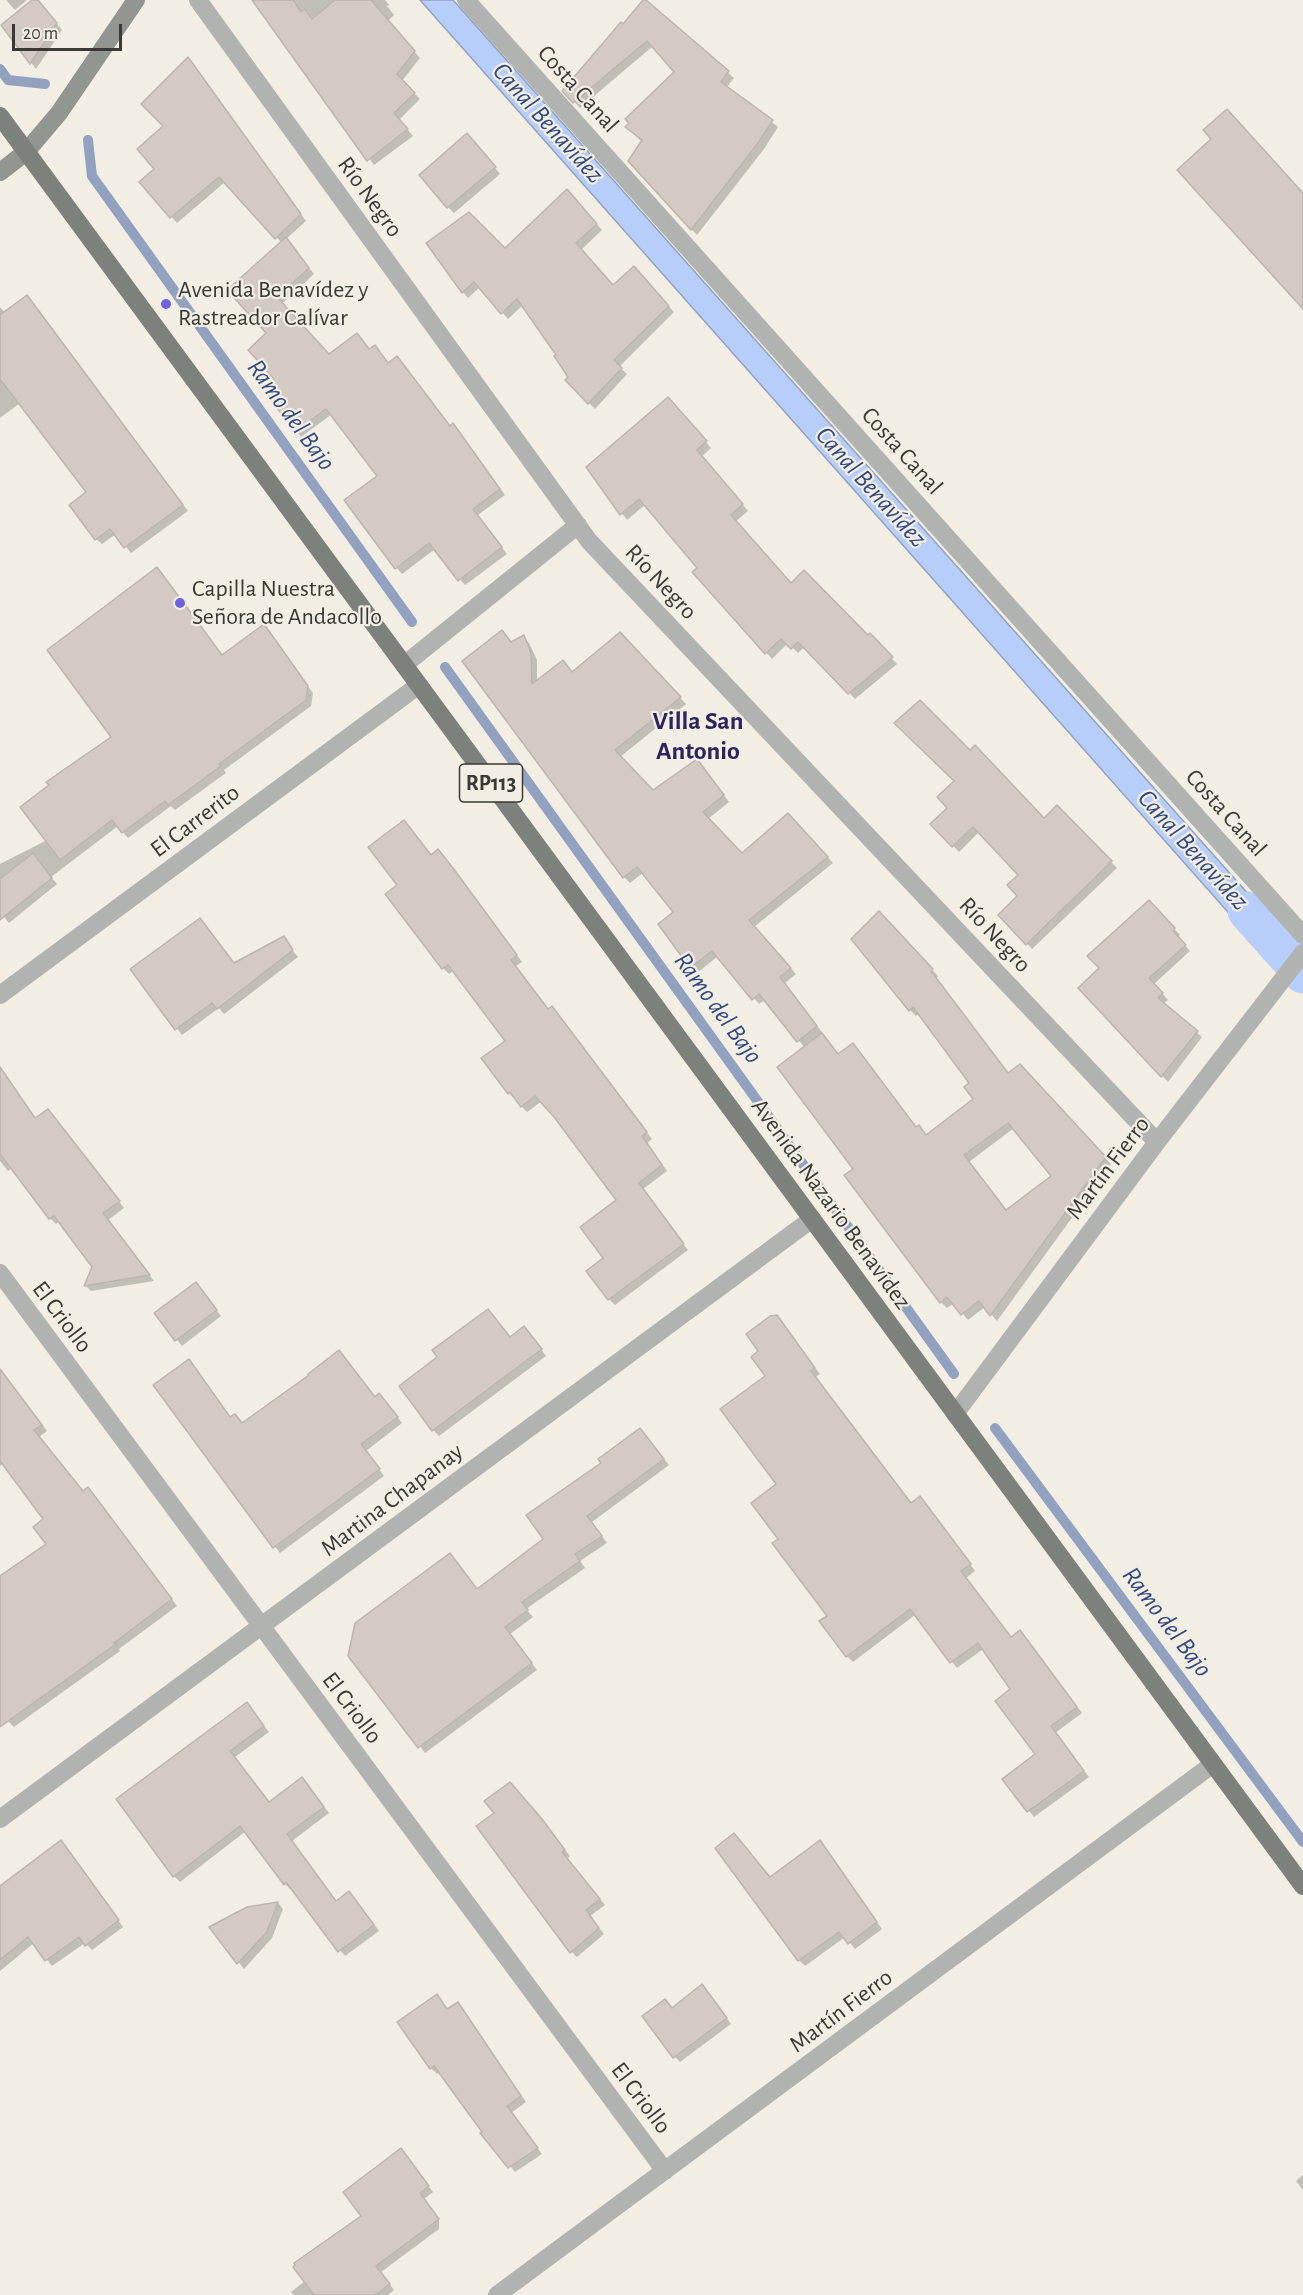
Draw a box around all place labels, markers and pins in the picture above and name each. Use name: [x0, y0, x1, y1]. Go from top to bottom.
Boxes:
place label: Avenida Benavídez y Rastreador Calívar: [178, 276, 368, 332]
marker: Avenida Benavídez y Rastreador Calívar: [159, 297, 173, 311]
place label: Capilla Nuestra Señora de Andacollo: [192, 575, 382, 631]
marker: Capilla Nuestra Señora de Andacollo: [173, 596, 187, 610]

